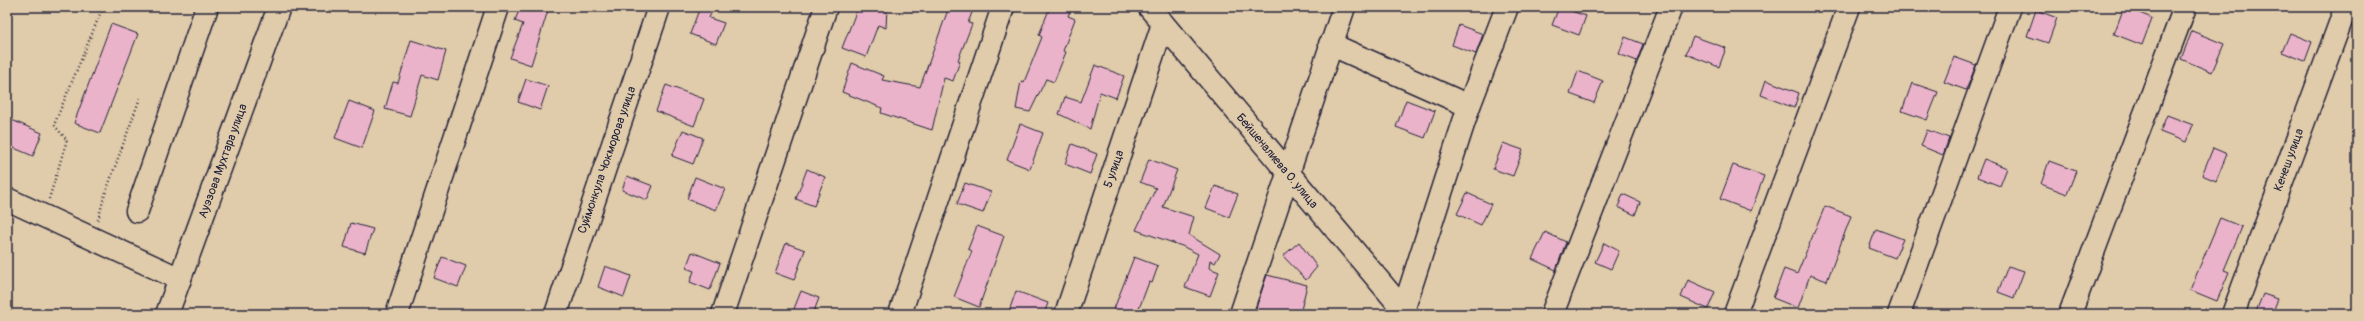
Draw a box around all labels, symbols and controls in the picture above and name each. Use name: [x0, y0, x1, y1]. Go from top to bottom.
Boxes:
street label: Суймонкула Чокморова улица: [575, 84, 639, 236]
street label: Ауэзова Мухтара улица: [195, 101, 251, 220]
street label: Бейшеналиева О. улица: [1233, 111, 1321, 212]
street label: Кенеш улица: [2271, 126, 2307, 193]
street label: 5 улица: [1101, 148, 1128, 190]

